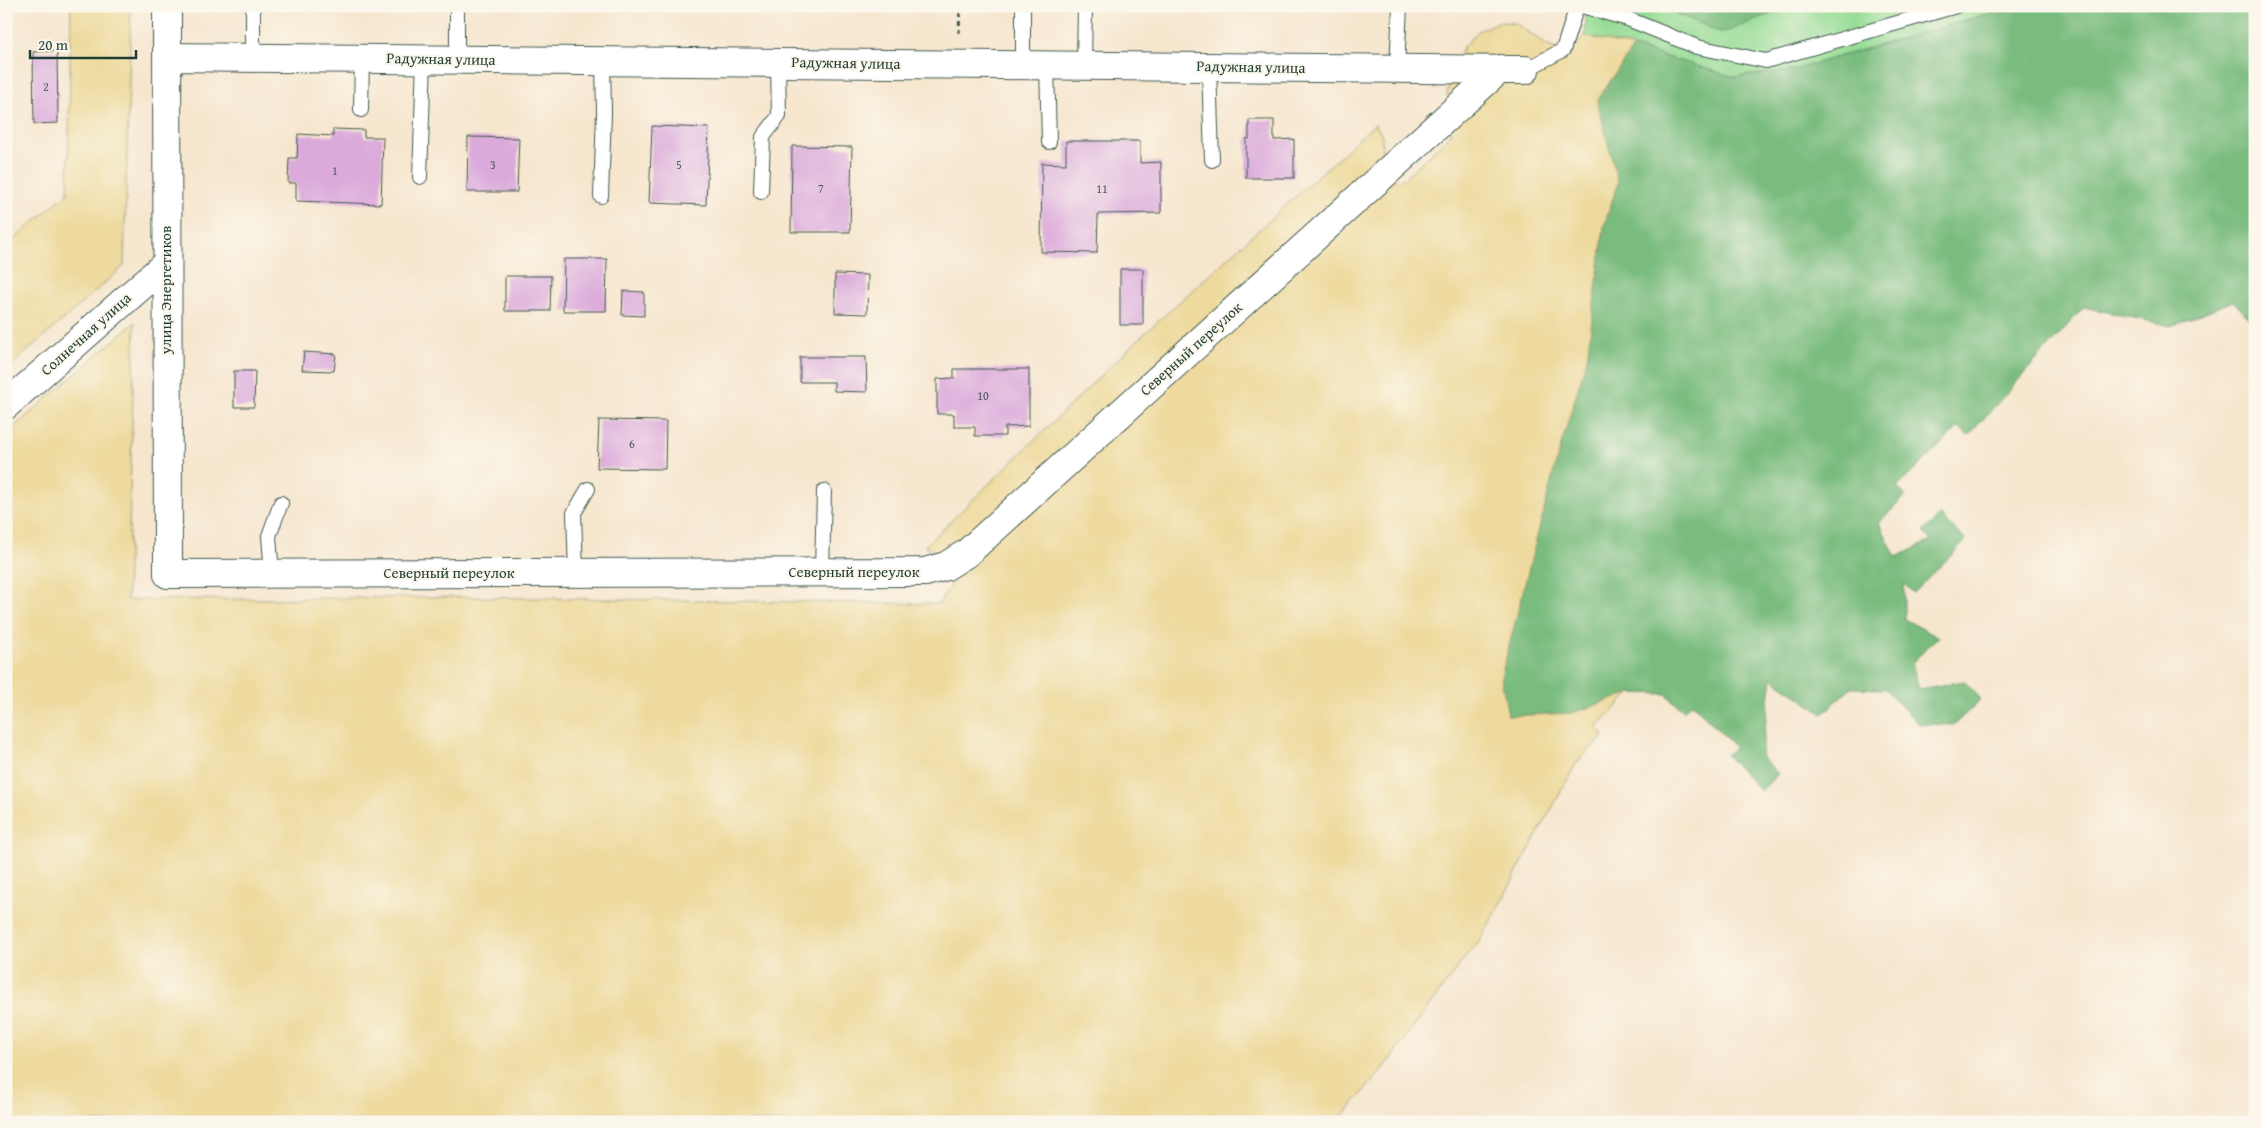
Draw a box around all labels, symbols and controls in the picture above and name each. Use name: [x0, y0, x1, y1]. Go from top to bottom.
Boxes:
scale bar: [30, 28, 136, 60]
text: 20 m: [38, 34, 69, 55]
street label: Радужная улица: [386, 47, 497, 70]
street label: Радужная улица: [791, 51, 902, 74]
street label: Радужная улица: [1196, 55, 1307, 78]
house number: 2: [43, 78, 49, 95]
house number: 3: [490, 156, 496, 173]
house number: 5: [676, 156, 682, 173]
house number: 1: [332, 162, 338, 179]
house number: 7: [818, 180, 824, 197]
house number: 11: [1096, 180, 1108, 197]
street label: улица Энергетиков: [155, 226, 176, 355]
street label: Солнечная улица: [36, 287, 136, 380]
street label: Северный переулок: [1135, 297, 1247, 400]
house number: 10: [977, 387, 989, 404]
house number: 6: [629, 435, 635, 452]
street label: Северный переулок: [788, 561, 920, 582]
street label: Северный переулок: [383, 562, 515, 583]

